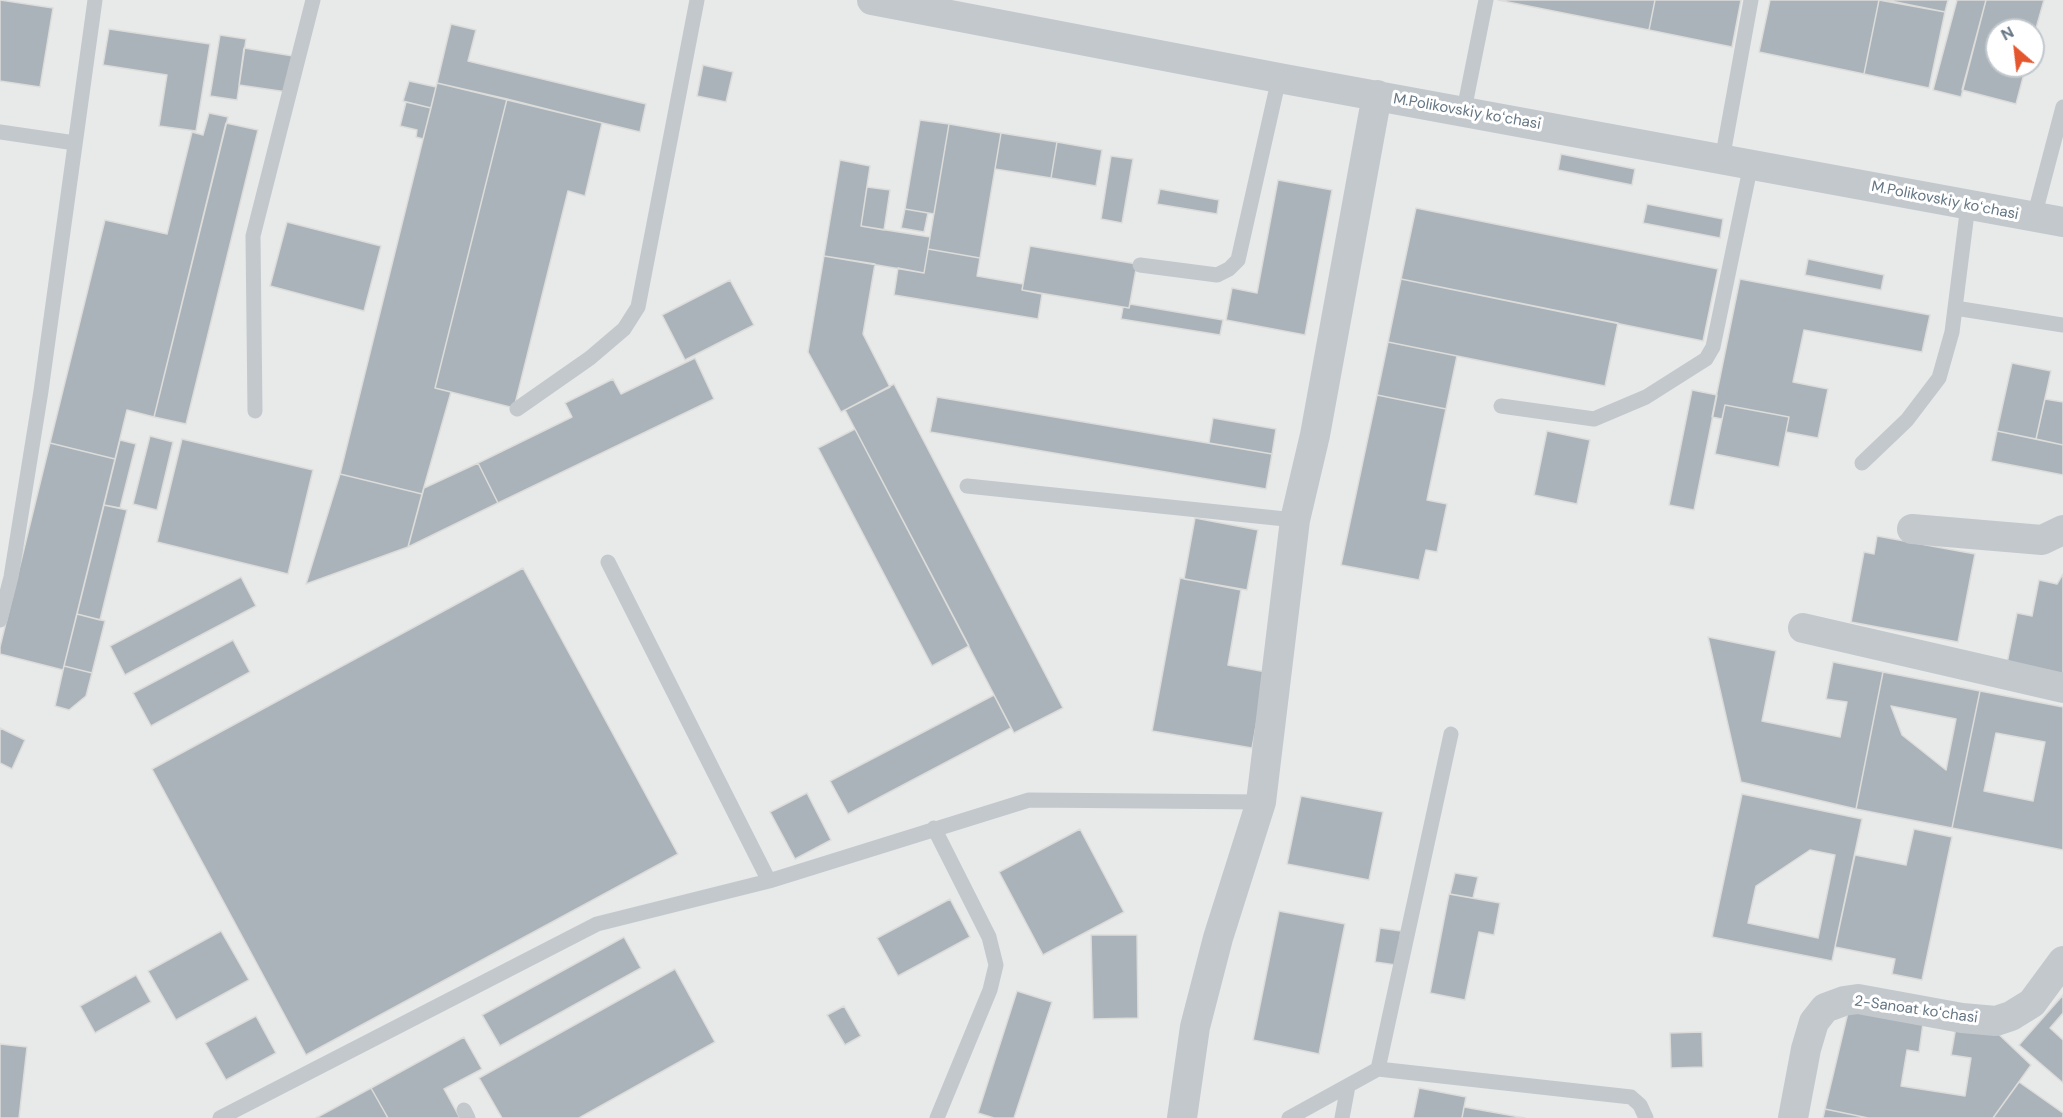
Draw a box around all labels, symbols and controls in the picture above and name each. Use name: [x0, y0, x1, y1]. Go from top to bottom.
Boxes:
north arrow: [1985, 18, 2045, 78]
text: N: [1997, 21, 2017, 45]
street label: M.Polikovskiy koʻchasi: [1392, 90, 1542, 134]
street label: M.Polikovskiy koʻchasi: [1870, 178, 2020, 224]
street label: 2-Sanoat koʻchasi: [1853, 992, 1979, 1028]

